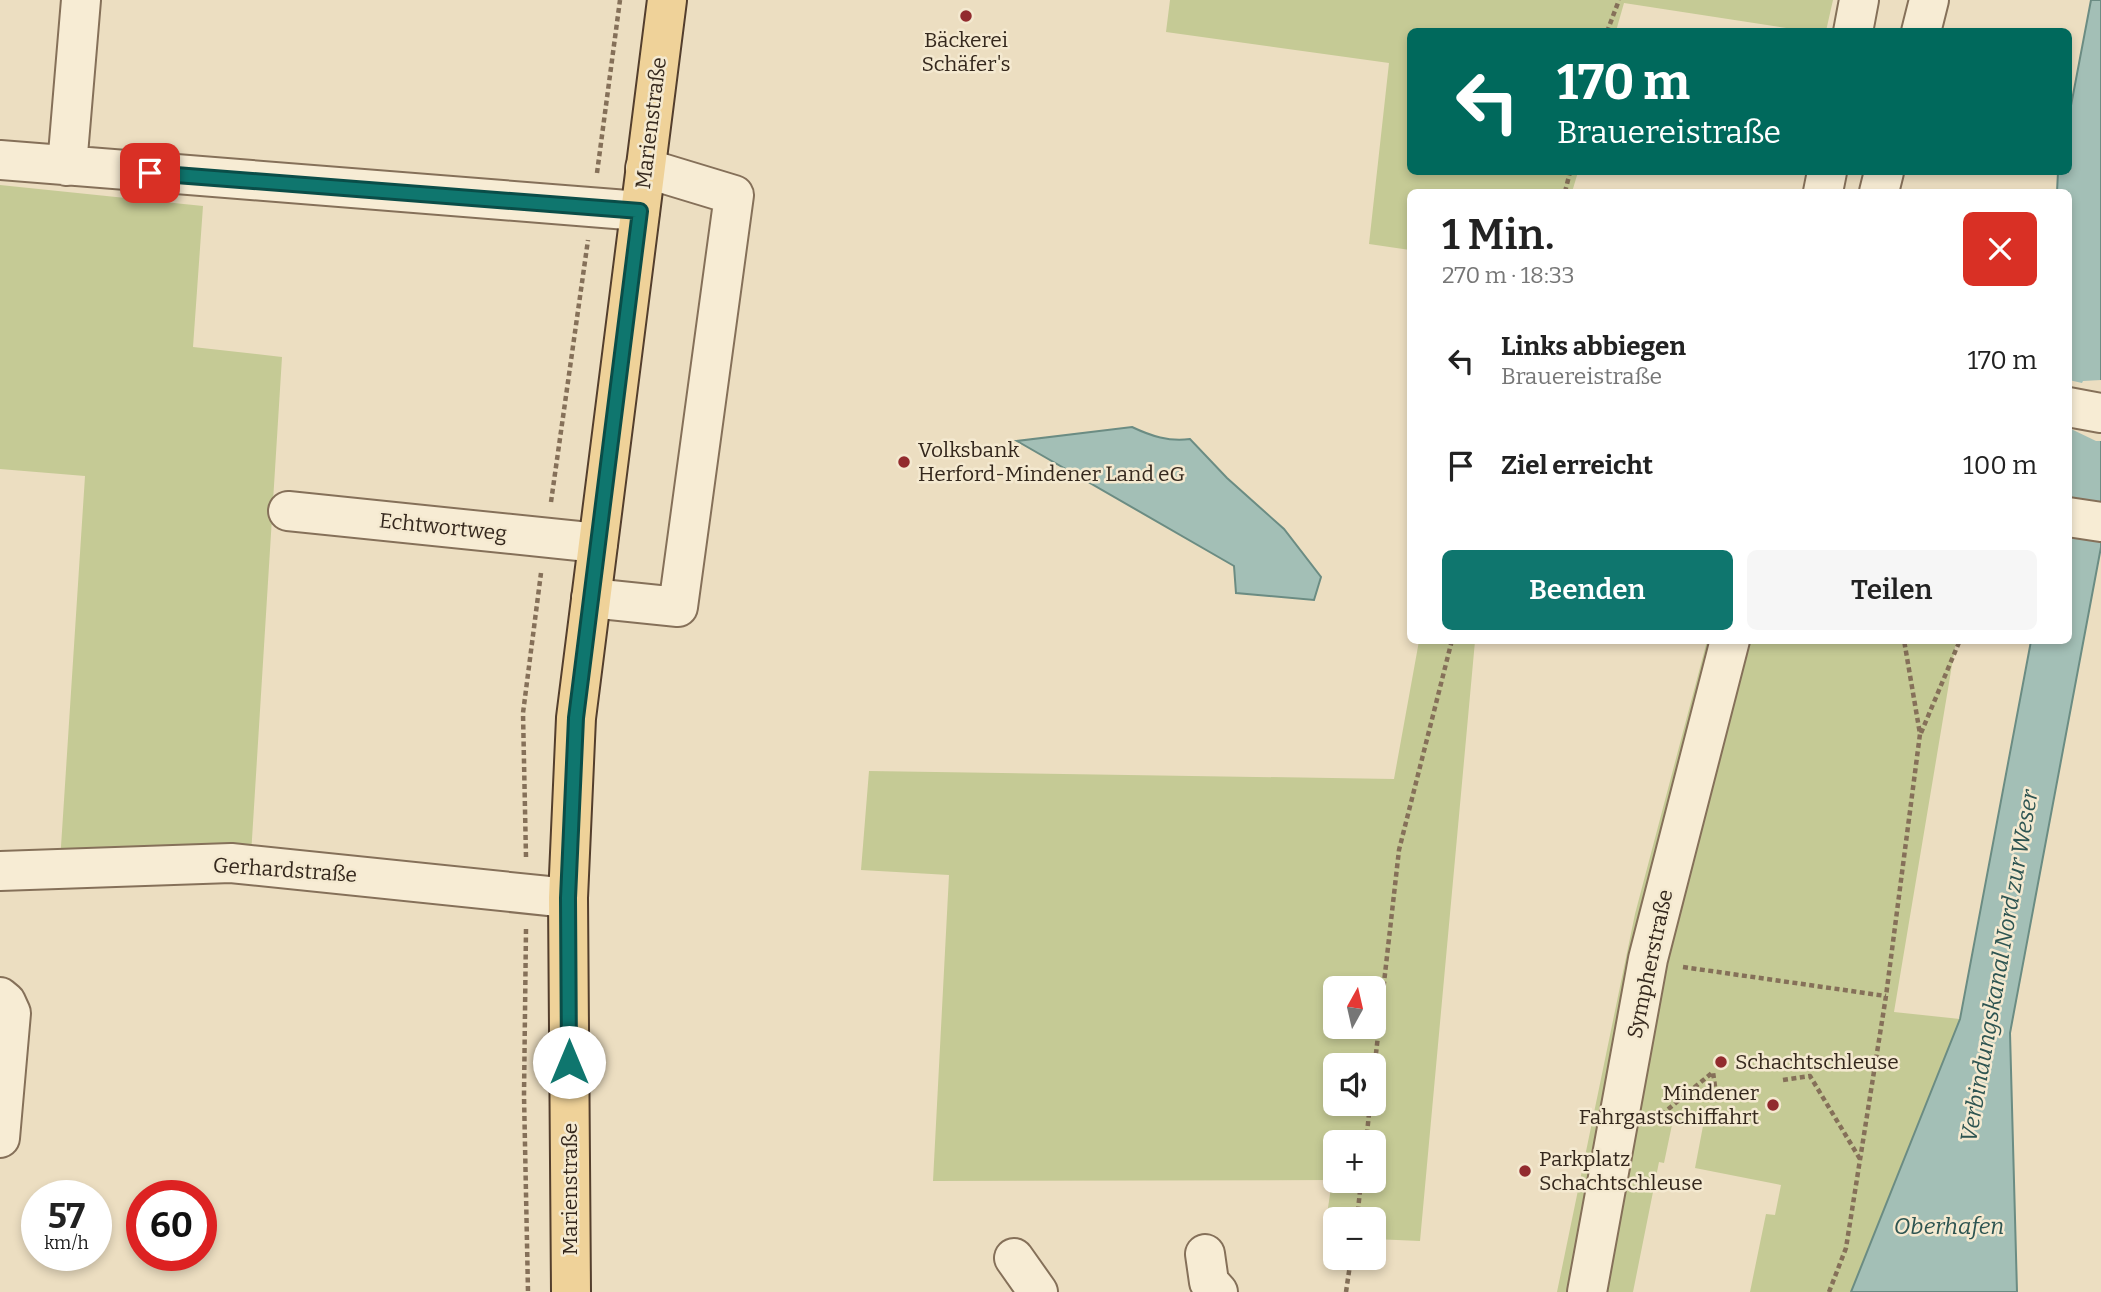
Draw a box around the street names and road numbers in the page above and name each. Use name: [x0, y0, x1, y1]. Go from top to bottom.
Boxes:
street label: Marienstraße: [630, 56, 672, 190]
street label: Echtwortweg: [378, 507, 508, 547]
street label: Gerhardstraße: [212, 852, 358, 888]
street label: Sympherstraße: [1622, 887, 1678, 1041]
street label: Marienstraße: [557, 1123, 583, 1255]

